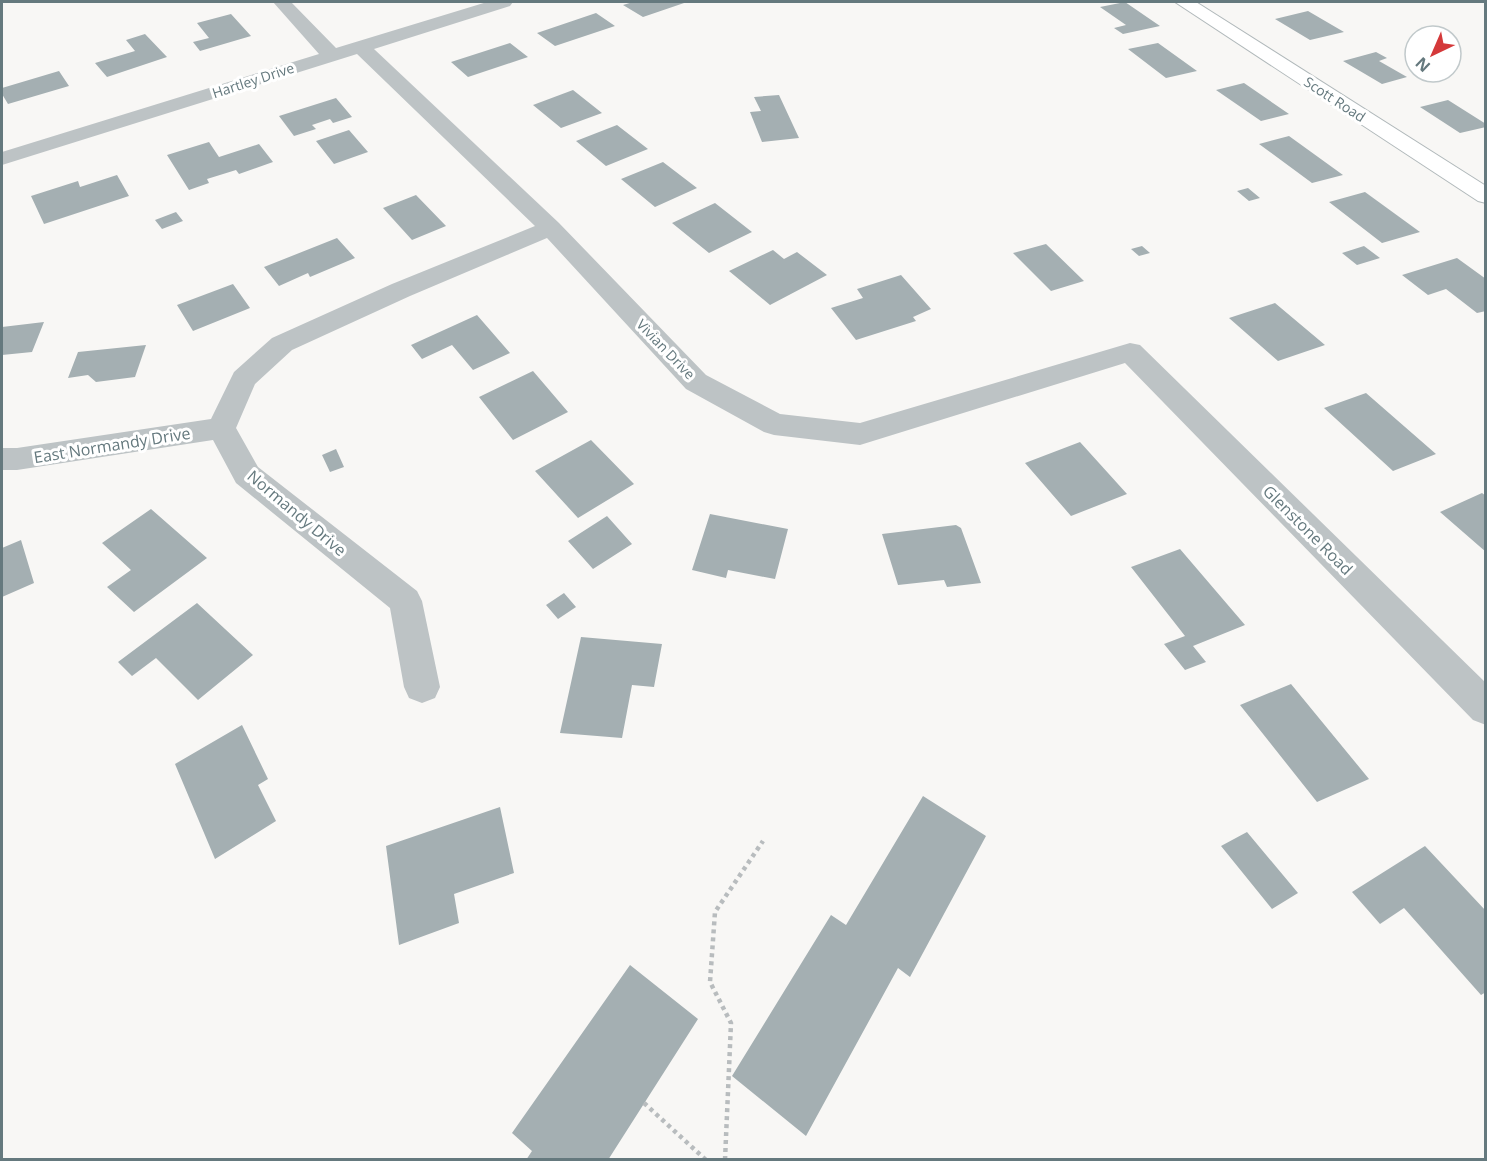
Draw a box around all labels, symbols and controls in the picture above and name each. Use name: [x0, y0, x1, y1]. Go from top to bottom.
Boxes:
north arrow: [1403, 24, 1463, 84]
text: N: [1410, 52, 1435, 77]
street label: Hartley Drive: [210, 58, 297, 102]
street label: Scott Road: [1301, 72, 1369, 126]
street label: Vivian Drive: [633, 315, 700, 383]
street label: East Normandy Drive: [32, 422, 192, 468]
street label: Normandy Drive: [243, 465, 351, 561]
street label: Glenstone Road: [1258, 480, 1358, 580]

